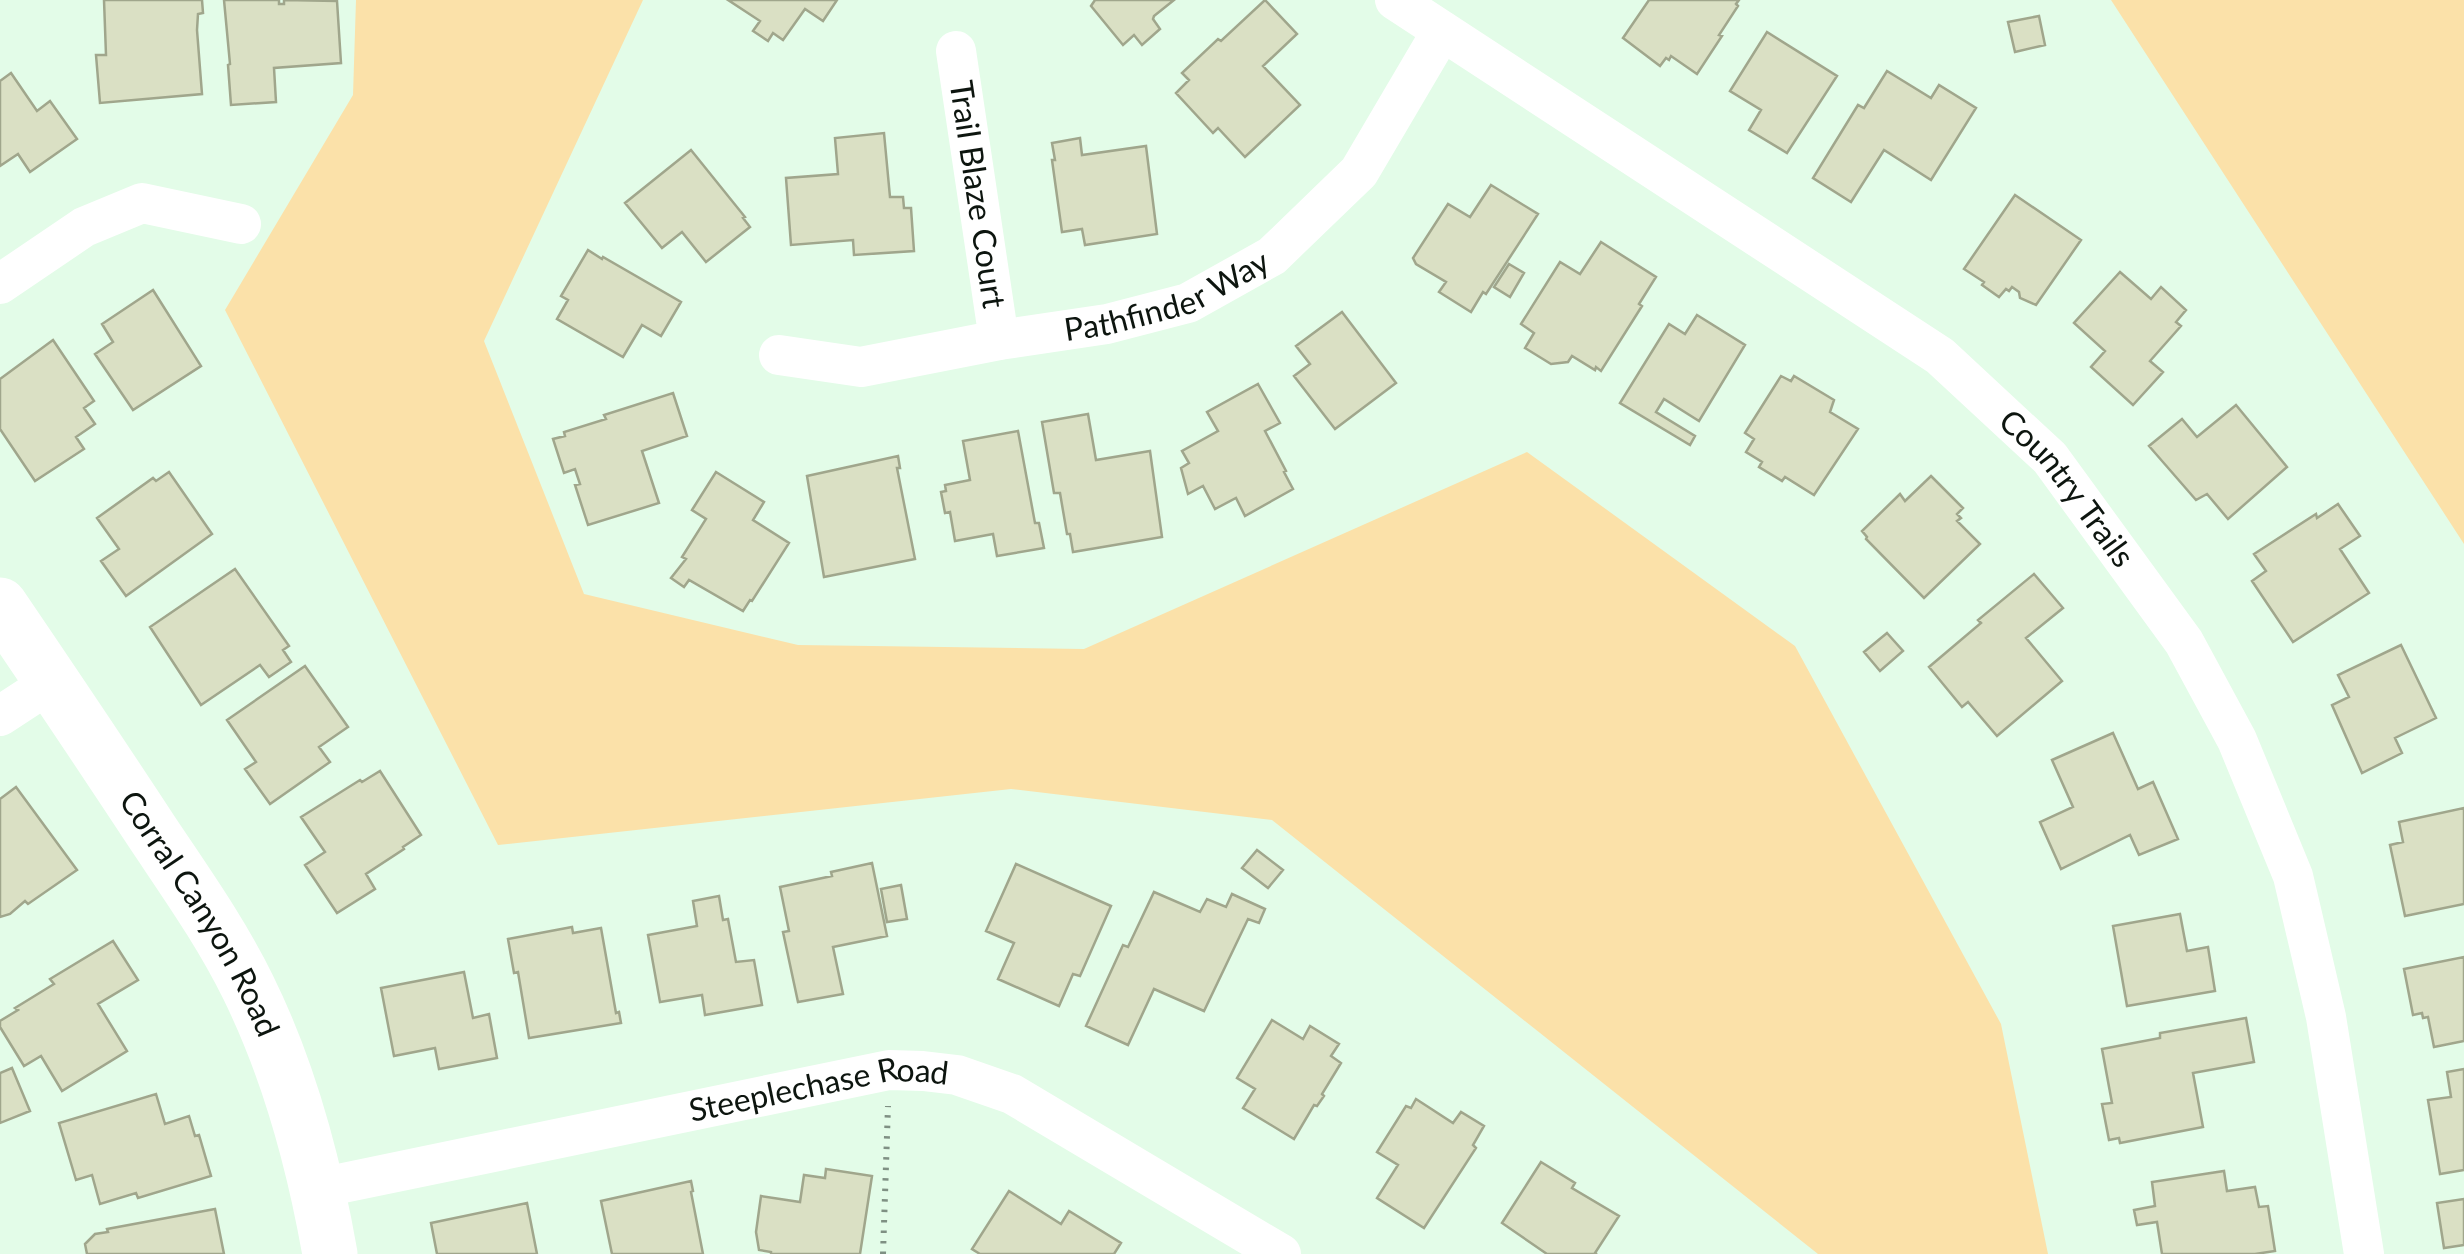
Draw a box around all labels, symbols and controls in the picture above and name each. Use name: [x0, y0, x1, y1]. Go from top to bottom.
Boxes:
street label: Trail Blaze Court: [943, 78, 1015, 311]
street label: Pathfinder Way: [1061, 240, 1276, 348]
street label: Country Trails: [1992, 400, 2144, 574]
street label: Corral Canyon Road: [112, 783, 289, 1042]
street label: Steeplechase Road: [685, 1048, 951, 1129]

